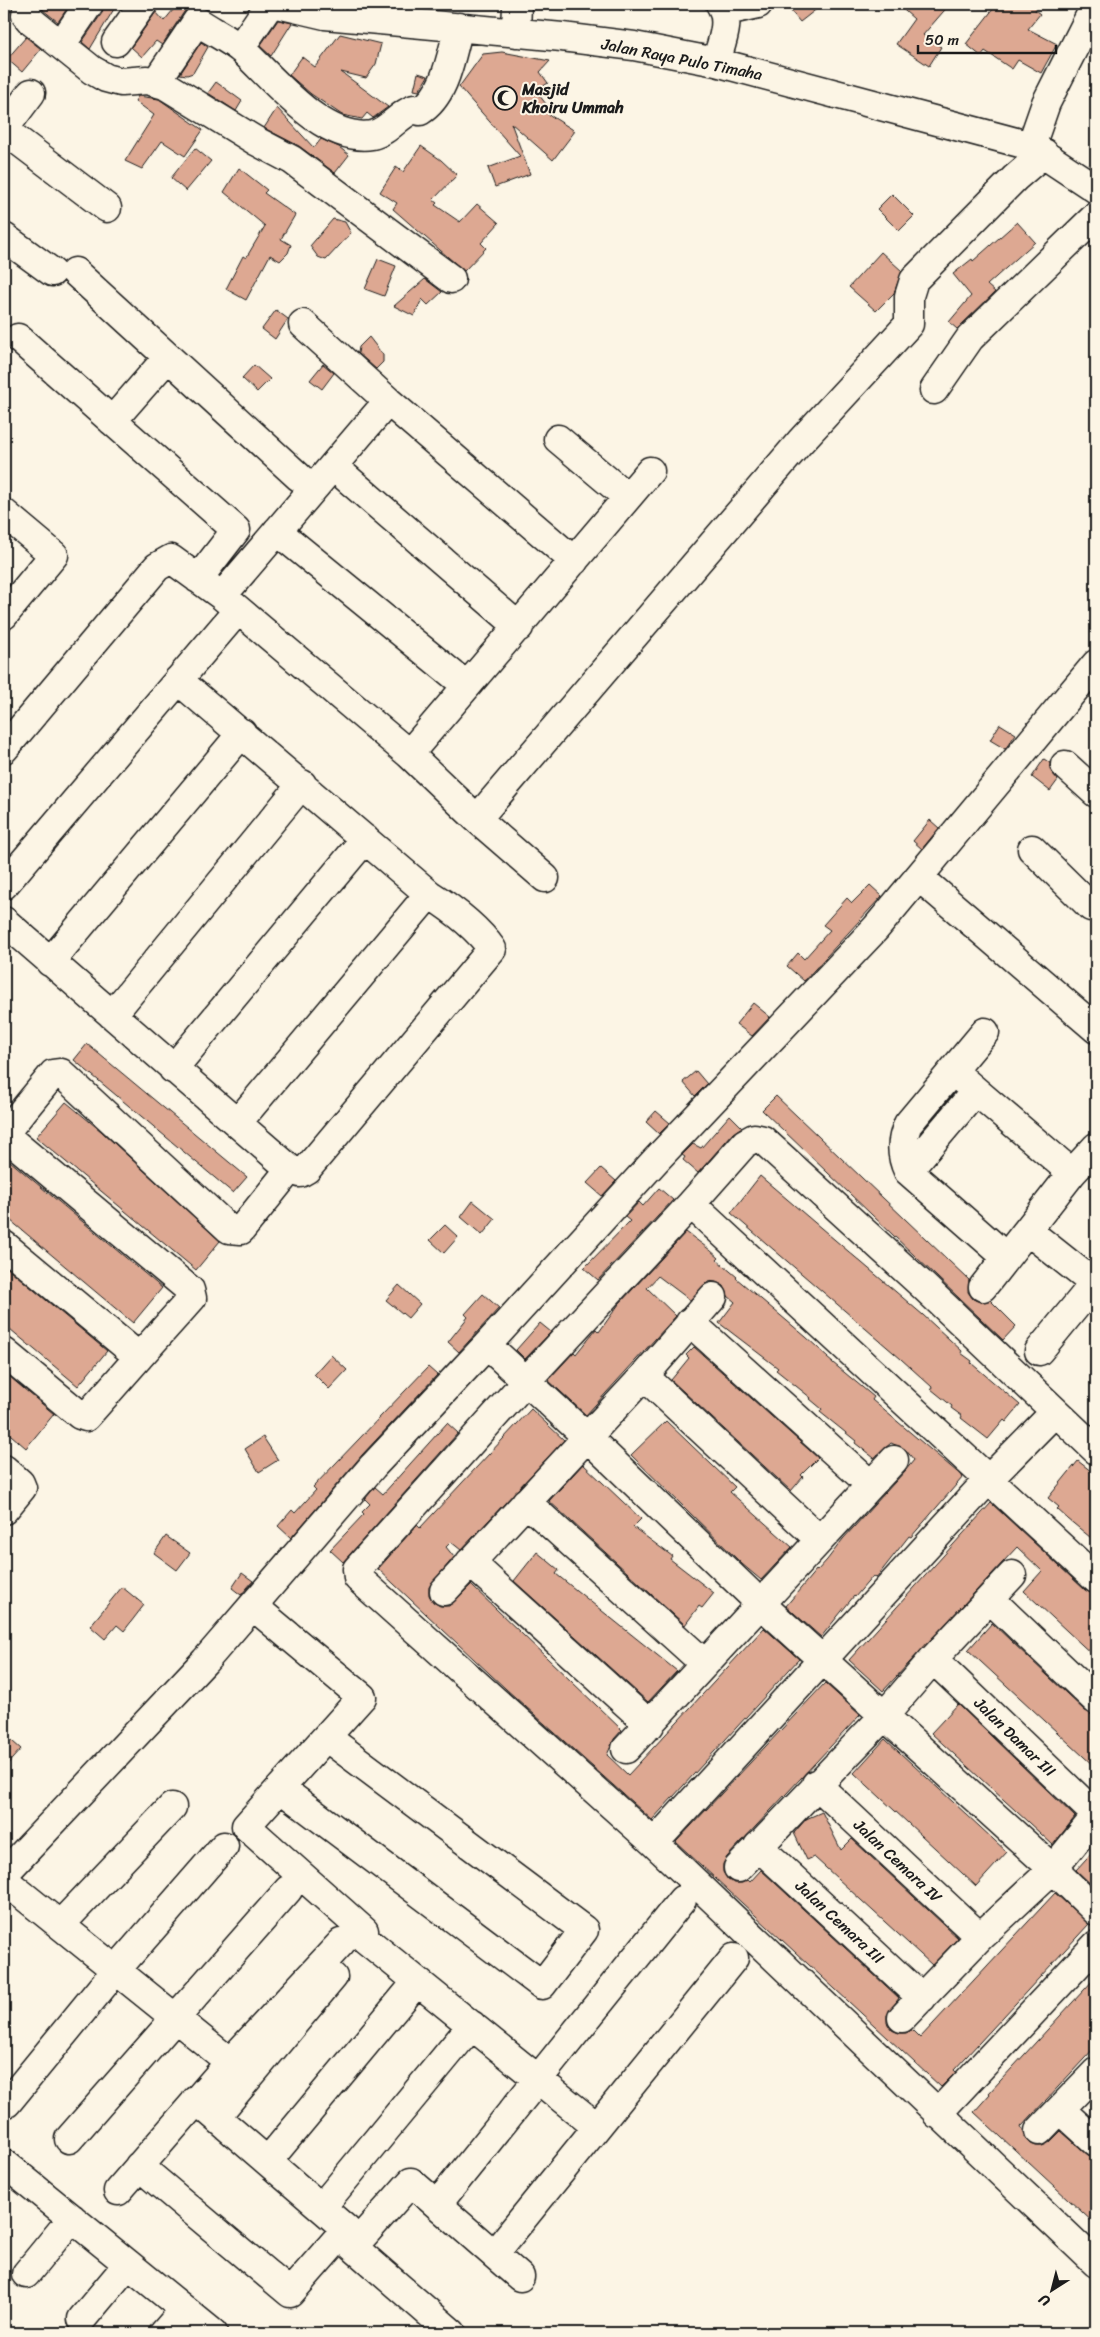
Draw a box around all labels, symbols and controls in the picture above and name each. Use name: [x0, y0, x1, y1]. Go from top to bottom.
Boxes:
scale bar: [918, 22, 1055, 54]
text: 50 m: [925, 27, 960, 53]
street label: Jalan Raya Pulo Timaha: [598, 29, 765, 89]
place label: Masjid Khoiru Ummah: [521, 75, 624, 122]
mosque icon: Masjid Khoiru Ummah: [492, 85, 518, 111]
street label: Jalan Damar III: [966, 1689, 1063, 1784]
street label: Jalan Cemara IV: [846, 1811, 950, 1911]
street label: Jalan Cemara III: [788, 1872, 892, 1971]
north arrow: [1028, 2264, 1078, 2314]
text: U: [1033, 2287, 1056, 2313]

